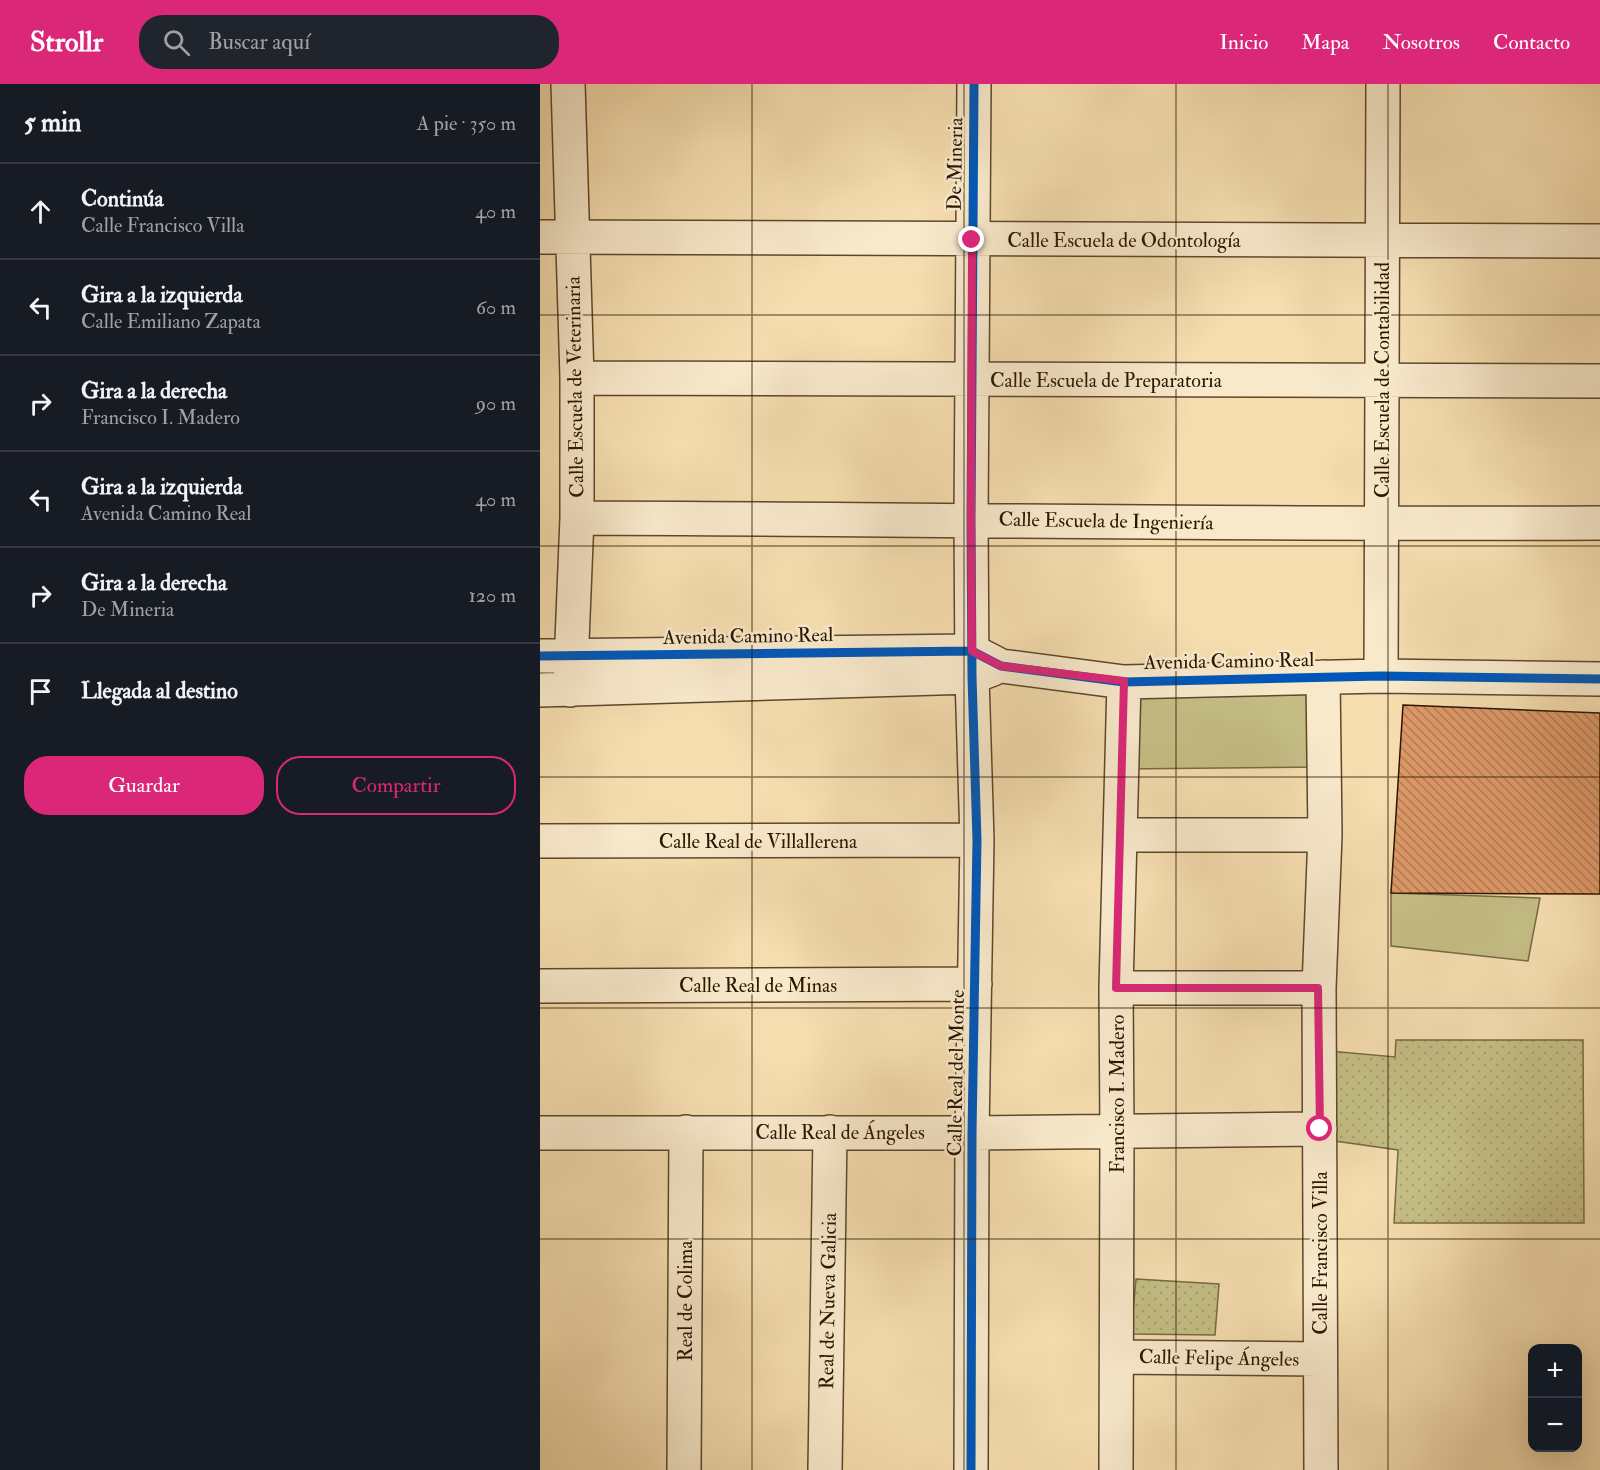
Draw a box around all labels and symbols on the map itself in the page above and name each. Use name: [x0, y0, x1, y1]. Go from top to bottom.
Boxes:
street label: De Mineria: [942, 116, 968, 211]
route end: [958, 226, 984, 252]
street label: Calle Escuela de Odontología: [1007, 228, 1242, 253]
street label: Calle Escuela de Contabilidad: [1370, 262, 1395, 498]
street label: Calle Escuela de Veterinaria: [561, 275, 589, 498]
street label: Calle Escuela de Preparatoria: [990, 368, 1223, 394]
street label: Calle Escuela de Ingeniería: [998, 507, 1214, 535]
street label: Avenida Camino Real: [662, 622, 833, 650]
street label: Avenida Camino Real: [1143, 647, 1314, 675]
street label: Calle Real de Villallerena: [659, 829, 858, 854]
street label: Calle Real de Minas: [679, 973, 837, 998]
street label: Calle Real del Monte: [942, 989, 970, 1157]
street label: Francisco I. Madero: [1105, 1015, 1130, 1173]
route start: [1306, 1115, 1332, 1141]
street label: Calle Real de Ángeles: [755, 1119, 925, 1145]
street label: Calle Francisco Villa: [1308, 1171, 1333, 1335]
street label: Real de Nueva Galicia: [814, 1212, 842, 1390]
street label: Real de Colima: [673, 1240, 698, 1361]
street label: Calle Felipe Ángeles: [1139, 1343, 1300, 1373]

